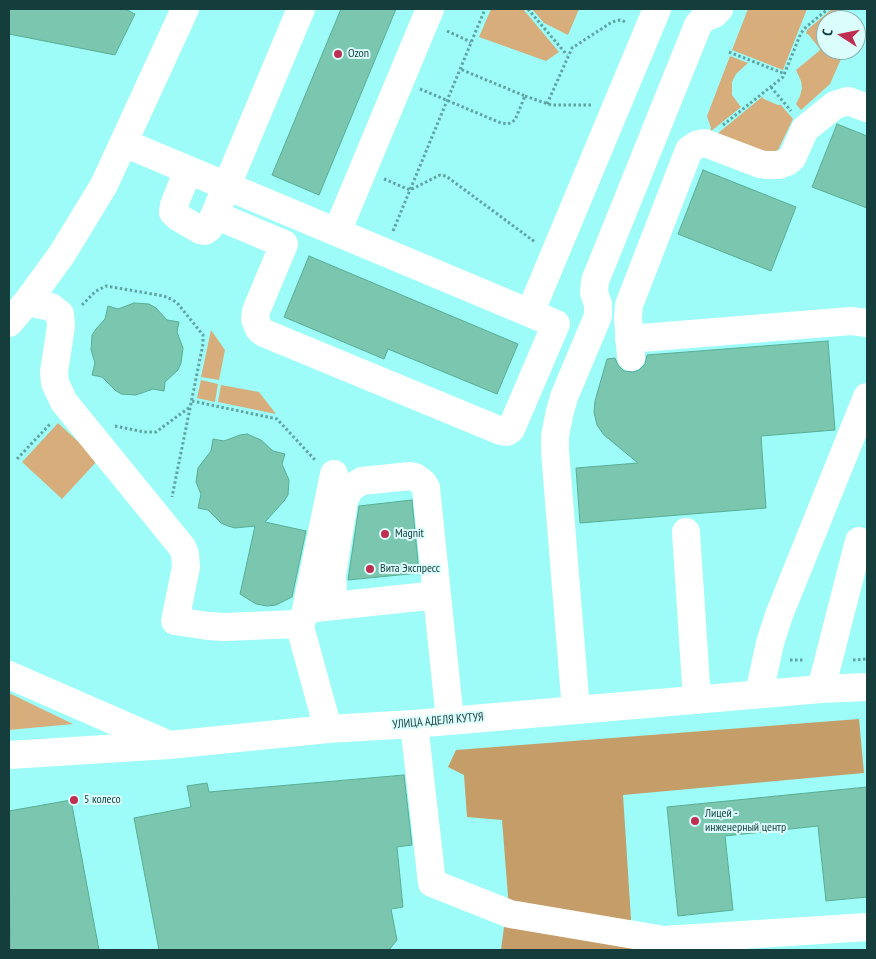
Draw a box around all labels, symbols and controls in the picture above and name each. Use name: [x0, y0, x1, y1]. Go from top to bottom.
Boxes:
north arrow: [816, 10, 866, 60]
text: С: [818, 27, 837, 37]
place label: Ozon: [348, 47, 369, 61]
marker: Ozon: [332, 48, 344, 60]
place label: Magnit: [395, 527, 424, 541]
marker: Magnit: [379, 528, 391, 540]
place label: Вита Экспресс: [380, 562, 440, 576]
marker: Вита Экспресс: [364, 563, 376, 575]
street label: УЛИЦА АДЕЛЯ КУТУЯ: [392, 710, 484, 732]
place label: 5 колесо: [84, 793, 121, 807]
marker: 5 колесо: [68, 794, 80, 806]
place label: Лицей - инженерный центр: [705, 807, 786, 835]
marker: Лицей - инженерный центр: [689, 815, 701, 827]

